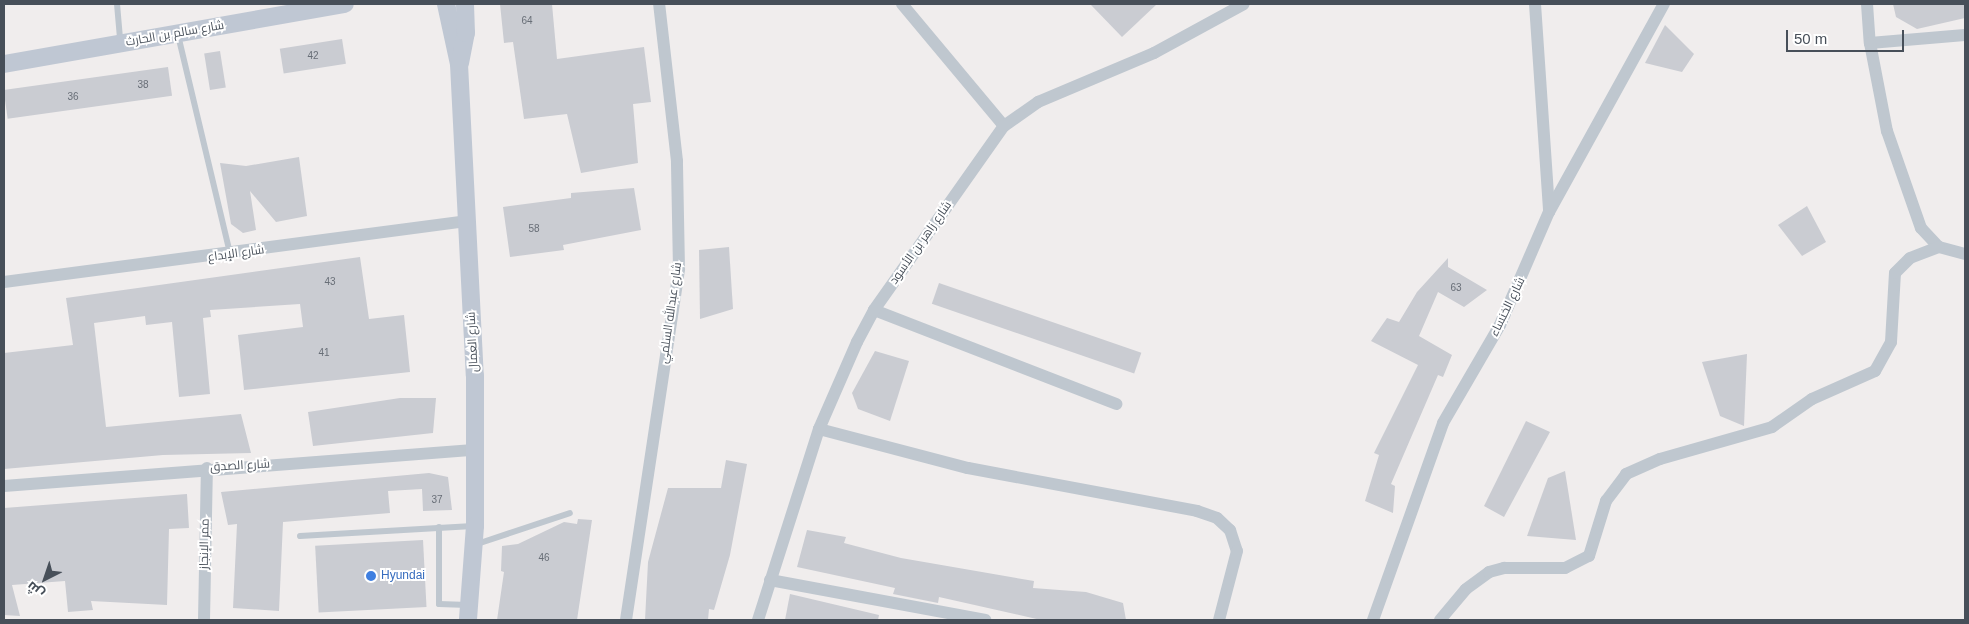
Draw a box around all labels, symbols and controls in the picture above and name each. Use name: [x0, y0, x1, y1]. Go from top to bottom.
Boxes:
house number: 64: [521, 15, 533, 27]
street label: شارع سالم بن الحارث: [125, 18, 225, 50]
scale bar: [1789, 20, 1906, 52]
text: 50 m: [1794, 30, 1827, 47]
house number: 42: [307, 50, 319, 62]
house number: 38: [137, 79, 149, 91]
house number: 36: [67, 91, 79, 103]
street label: شارع زاهر بن الأسود: [887, 199, 955, 287]
house number: 58: [528, 223, 540, 235]
street label: شارع الإبداع: [207, 243, 265, 265]
street label: شارع عبدالله السلمي: [657, 261, 685, 365]
street label: شارع الخنساء: [1487, 275, 1529, 339]
house number: 43: [324, 276, 336, 288]
house number: 63: [1450, 282, 1462, 294]
street label: شارع العمال: [464, 311, 482, 373]
house number: 41: [318, 347, 330, 359]
street label: شارع الصدق: [210, 457, 270, 475]
house number: 37: [431, 494, 443, 506]
street label: ممر الإنجاز: [197, 518, 213, 570]
house number: 46: [538, 552, 550, 564]
north arrow: [20, 554, 70, 604]
place label: Hyundai: [381, 569, 425, 583]
marker: Hyundai: [365, 570, 377, 582]
text: ش: [23, 578, 47, 602]

